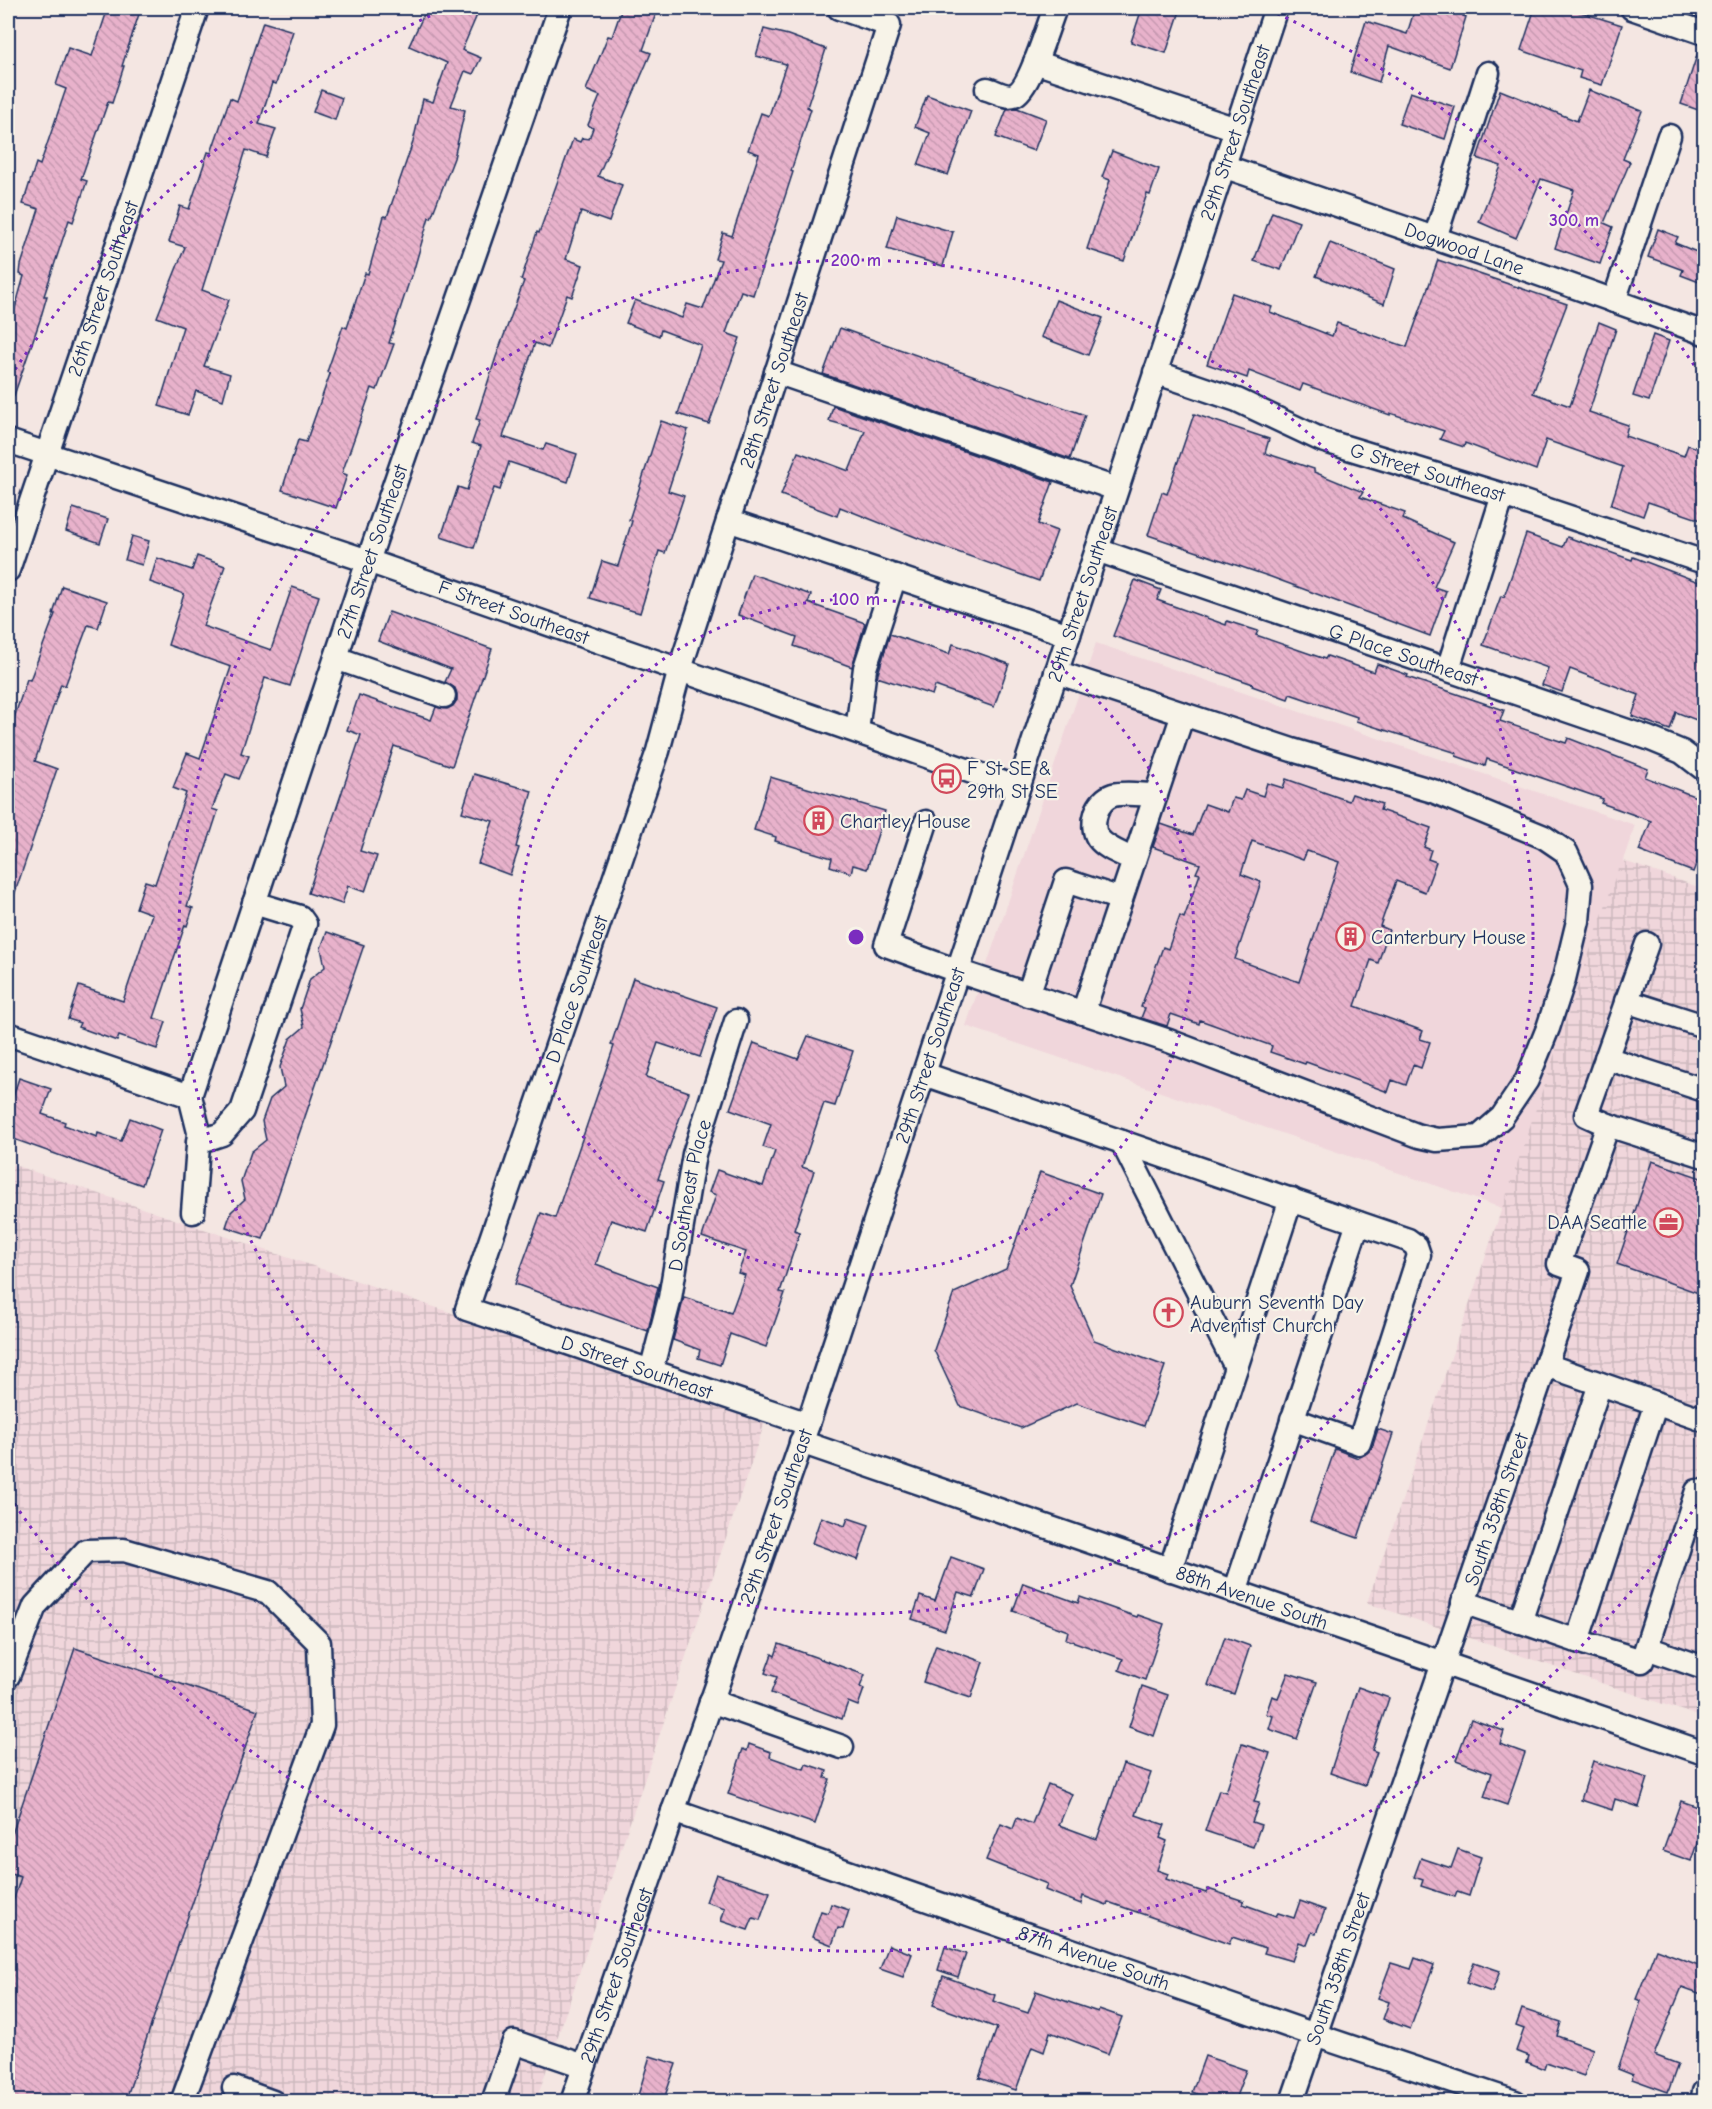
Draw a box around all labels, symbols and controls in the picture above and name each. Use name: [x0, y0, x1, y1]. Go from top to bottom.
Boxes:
street label: 29th Street Southeast: [1196, 41, 1275, 224]
street label: 26th Street Southeast: [63, 197, 144, 380]
text: 300 m: [1549, 210, 1599, 231]
street label: Dogwood Lane: [1401, 218, 1527, 280]
text: 200 m: [831, 250, 881, 271]
street label: 28th Street Southeast: [735, 288, 814, 471]
street label: G Street Southeast: [1347, 438, 1509, 507]
street label: 27th Street Southeast: [332, 460, 413, 642]
street label: 29th Street Southeast: [1043, 502, 1123, 685]
street label: F Street Southeast: [435, 576, 593, 650]
text: 100 m: [832, 589, 880, 610]
street label: G Place Southeast: [1326, 619, 1482, 692]
place label: F St SE & 29th St SE: [967, 757, 1058, 803]
bus stop icon: F St SE & 29th St SE: [930, 763, 962, 795]
building icon: Chartley House: [803, 805, 835, 837]
place label: Chartley House: [840, 810, 971, 833]
street label: D Place Southeast: [541, 911, 613, 1066]
building icon: Canterbury House: [1334, 921, 1366, 953]
place label: Canterbury House: [1371, 926, 1526, 949]
centre of rings: [846, 927, 866, 947]
street label: 29th Street Southeast: [891, 964, 970, 1147]
street label: D Southeast Place: [664, 1117, 716, 1273]
office icon: DAA Seattle: [1652, 1206, 1684, 1238]
place label: DAA Seattle: [1547, 1211, 1647, 1234]
place label: Auburn Seventh Day Adventist Church: [1190, 1291, 1364, 1337]
church icon: Auburn Seventh Day Adventist Church: [1153, 1297, 1185, 1329]
street label: D Street Southeast: [558, 1331, 717, 1405]
street label: 29th Street Southeast: [735, 1425, 818, 1607]
street label: South 358th Street: [1460, 1429, 1534, 1588]
street label: 88th Avenue South: [1173, 1561, 1331, 1635]
street label: 29th Street Southeast: [575, 1884, 658, 2066]
street label: South 358th Street: [1302, 1888, 1376, 2048]
street label: 87th Avenue South: [1015, 1921, 1173, 1995]

